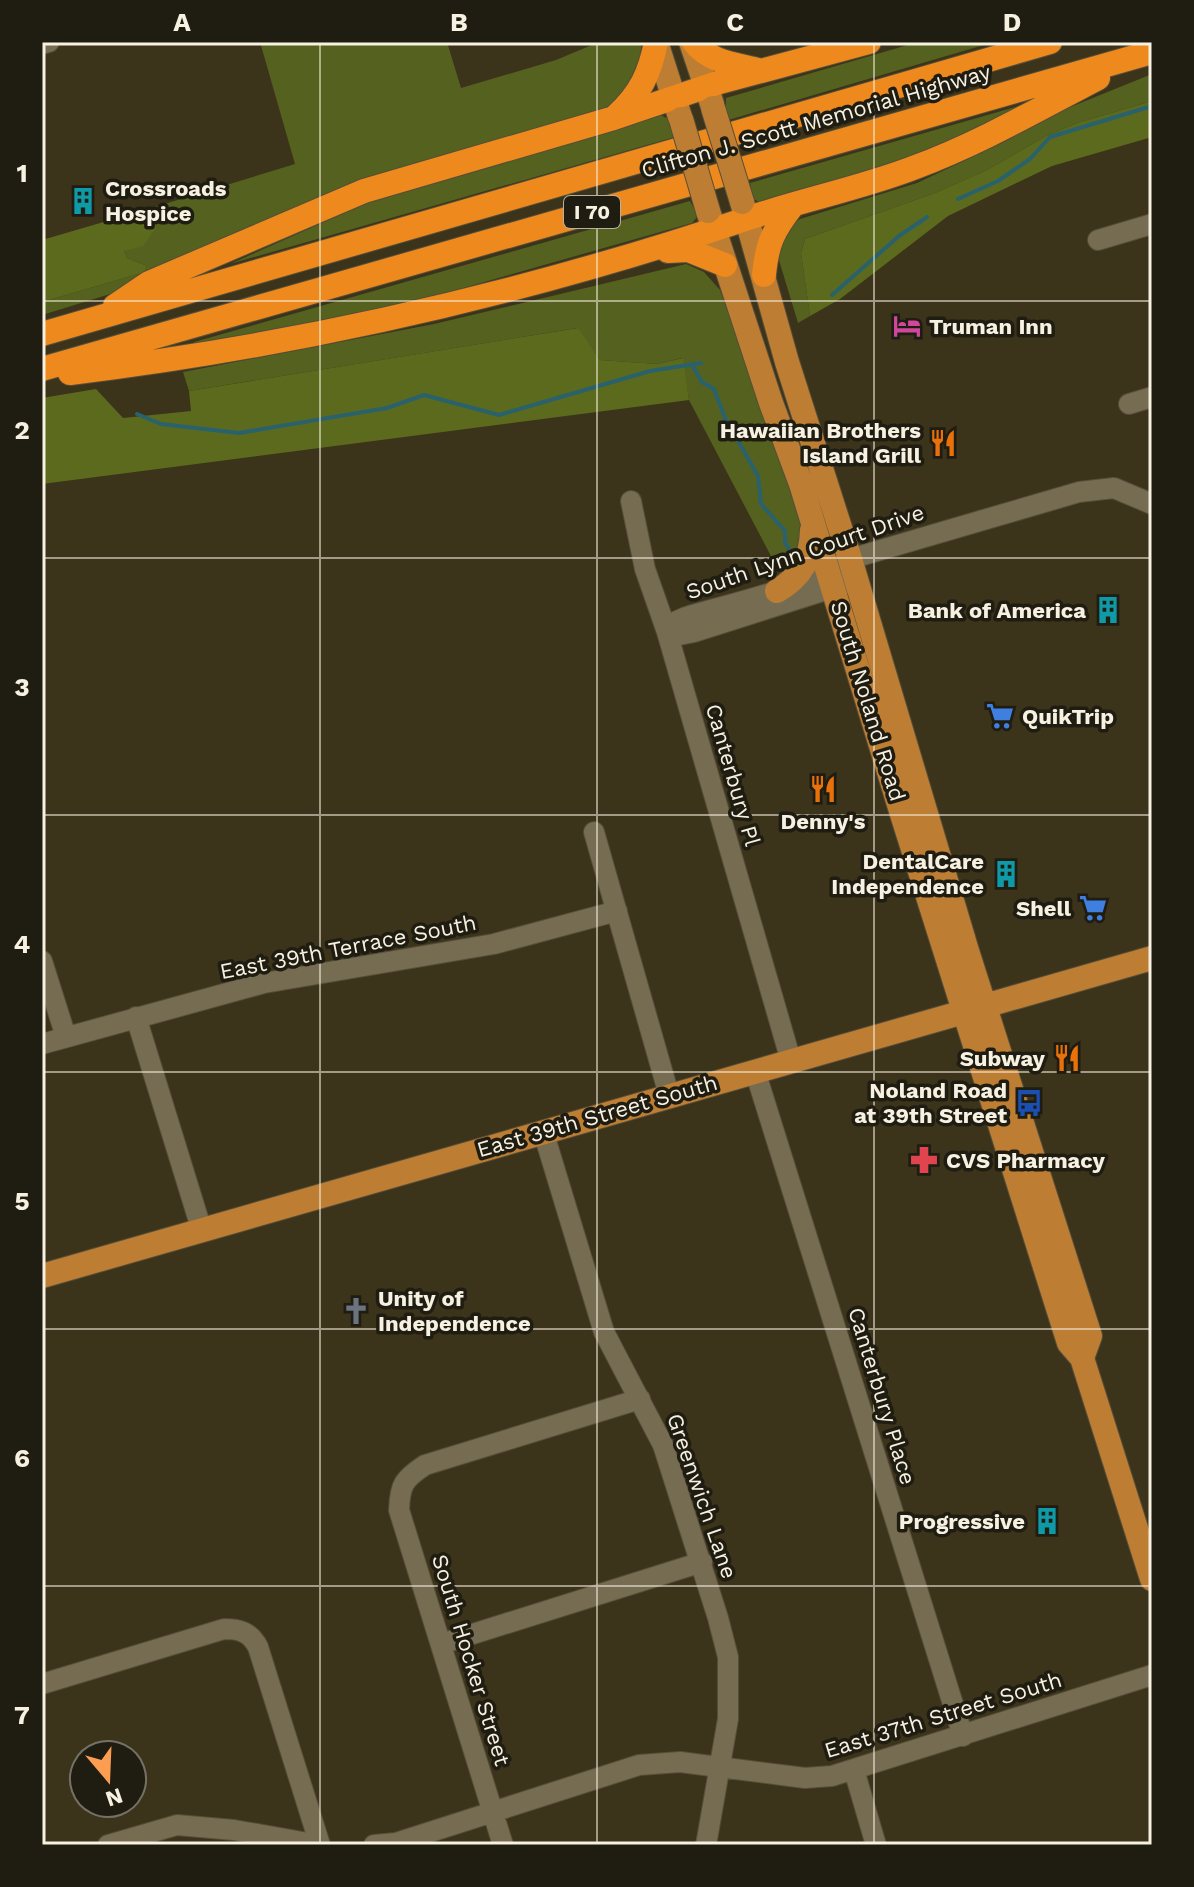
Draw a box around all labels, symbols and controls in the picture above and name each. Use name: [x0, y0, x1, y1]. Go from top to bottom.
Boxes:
text: A: [173, 7, 191, 37]
text: B: [450, 7, 468, 37]
text: C: [726, 7, 744, 37]
text: D: [1003, 7, 1021, 37]
street label: Clifton J. Scott Memorial Highway: [638, 59, 994, 183]
text: 1: [16, 158, 28, 188]
place label: Crossroads Hospice: [105, 176, 227, 226]
building icon: Crossroads Hospice: [68, 186, 98, 216]
road number: I 70: [564, 196, 620, 228]
hotel icon: Truman Inn: [892, 311, 922, 341]
place label: Truman Inn: [929, 314, 1053, 339]
text: 2: [14, 415, 30, 445]
place label: Hawaiian Brothers Island Grill: [720, 418, 922, 468]
restaurant icon: Hawaiian Brothers Island Grill: [928, 428, 958, 458]
street label: South Lynn Court Drive: [683, 499, 927, 605]
building icon: Bank of America: [1093, 595, 1123, 625]
street label: South Noland Road: [826, 598, 910, 804]
place label: Bank of America: [908, 598, 1086, 623]
text: 3: [14, 672, 30, 702]
street label: Canterbury Pl: [701, 701, 765, 849]
supermarket icon: QuikTrip: [985, 701, 1015, 731]
place label: QuikTrip: [1022, 704, 1114, 729]
restaurant icon: Denny's: [808, 774, 838, 804]
place label: Denny's: [781, 809, 866, 834]
place label: DentalCare Independence: [831, 849, 984, 899]
building icon: DentalCare Independence: [991, 859, 1021, 889]
supermarket icon: Shell: [1078, 893, 1108, 923]
place label: Shell: [1016, 896, 1072, 921]
street label: East 39th Terrace South: [218, 910, 478, 984]
text: 4: [14, 929, 31, 959]
restaurant icon: Subway: [1052, 1043, 1082, 1073]
place label: Subway: [960, 1046, 1046, 1071]
street label: East 39th Street South: [474, 1070, 720, 1162]
place label: Noland Road at 39th Street: [854, 1078, 1007, 1128]
bus stop icon: Noland Road at 39th Street: [1014, 1088, 1044, 1118]
pharmacy icon: CVS Pharmacy: [909, 1145, 939, 1175]
place label: CVS Pharmacy: [946, 1148, 1106, 1173]
text: 5: [14, 1186, 30, 1216]
place label: Unity of Independence: [378, 1286, 531, 1336]
church icon: Unity of Independence: [341, 1296, 371, 1326]
street label: Canterbury Place: [843, 1304, 921, 1488]
street label: Greenwich Lane: [662, 1410, 742, 1582]
text: 6: [14, 1443, 30, 1473]
building icon: Progressive: [1032, 1506, 1062, 1536]
place label: Progressive: [899, 1509, 1025, 1534]
street label: South Hocker Street: [427, 1551, 515, 1769]
street label: East 37th Street South: [821, 1667, 1065, 1763]
text: 7: [14, 1700, 30, 1730]
north arrow: [68, 1739, 148, 1819]
text: N: [103, 1783, 126, 1812]

